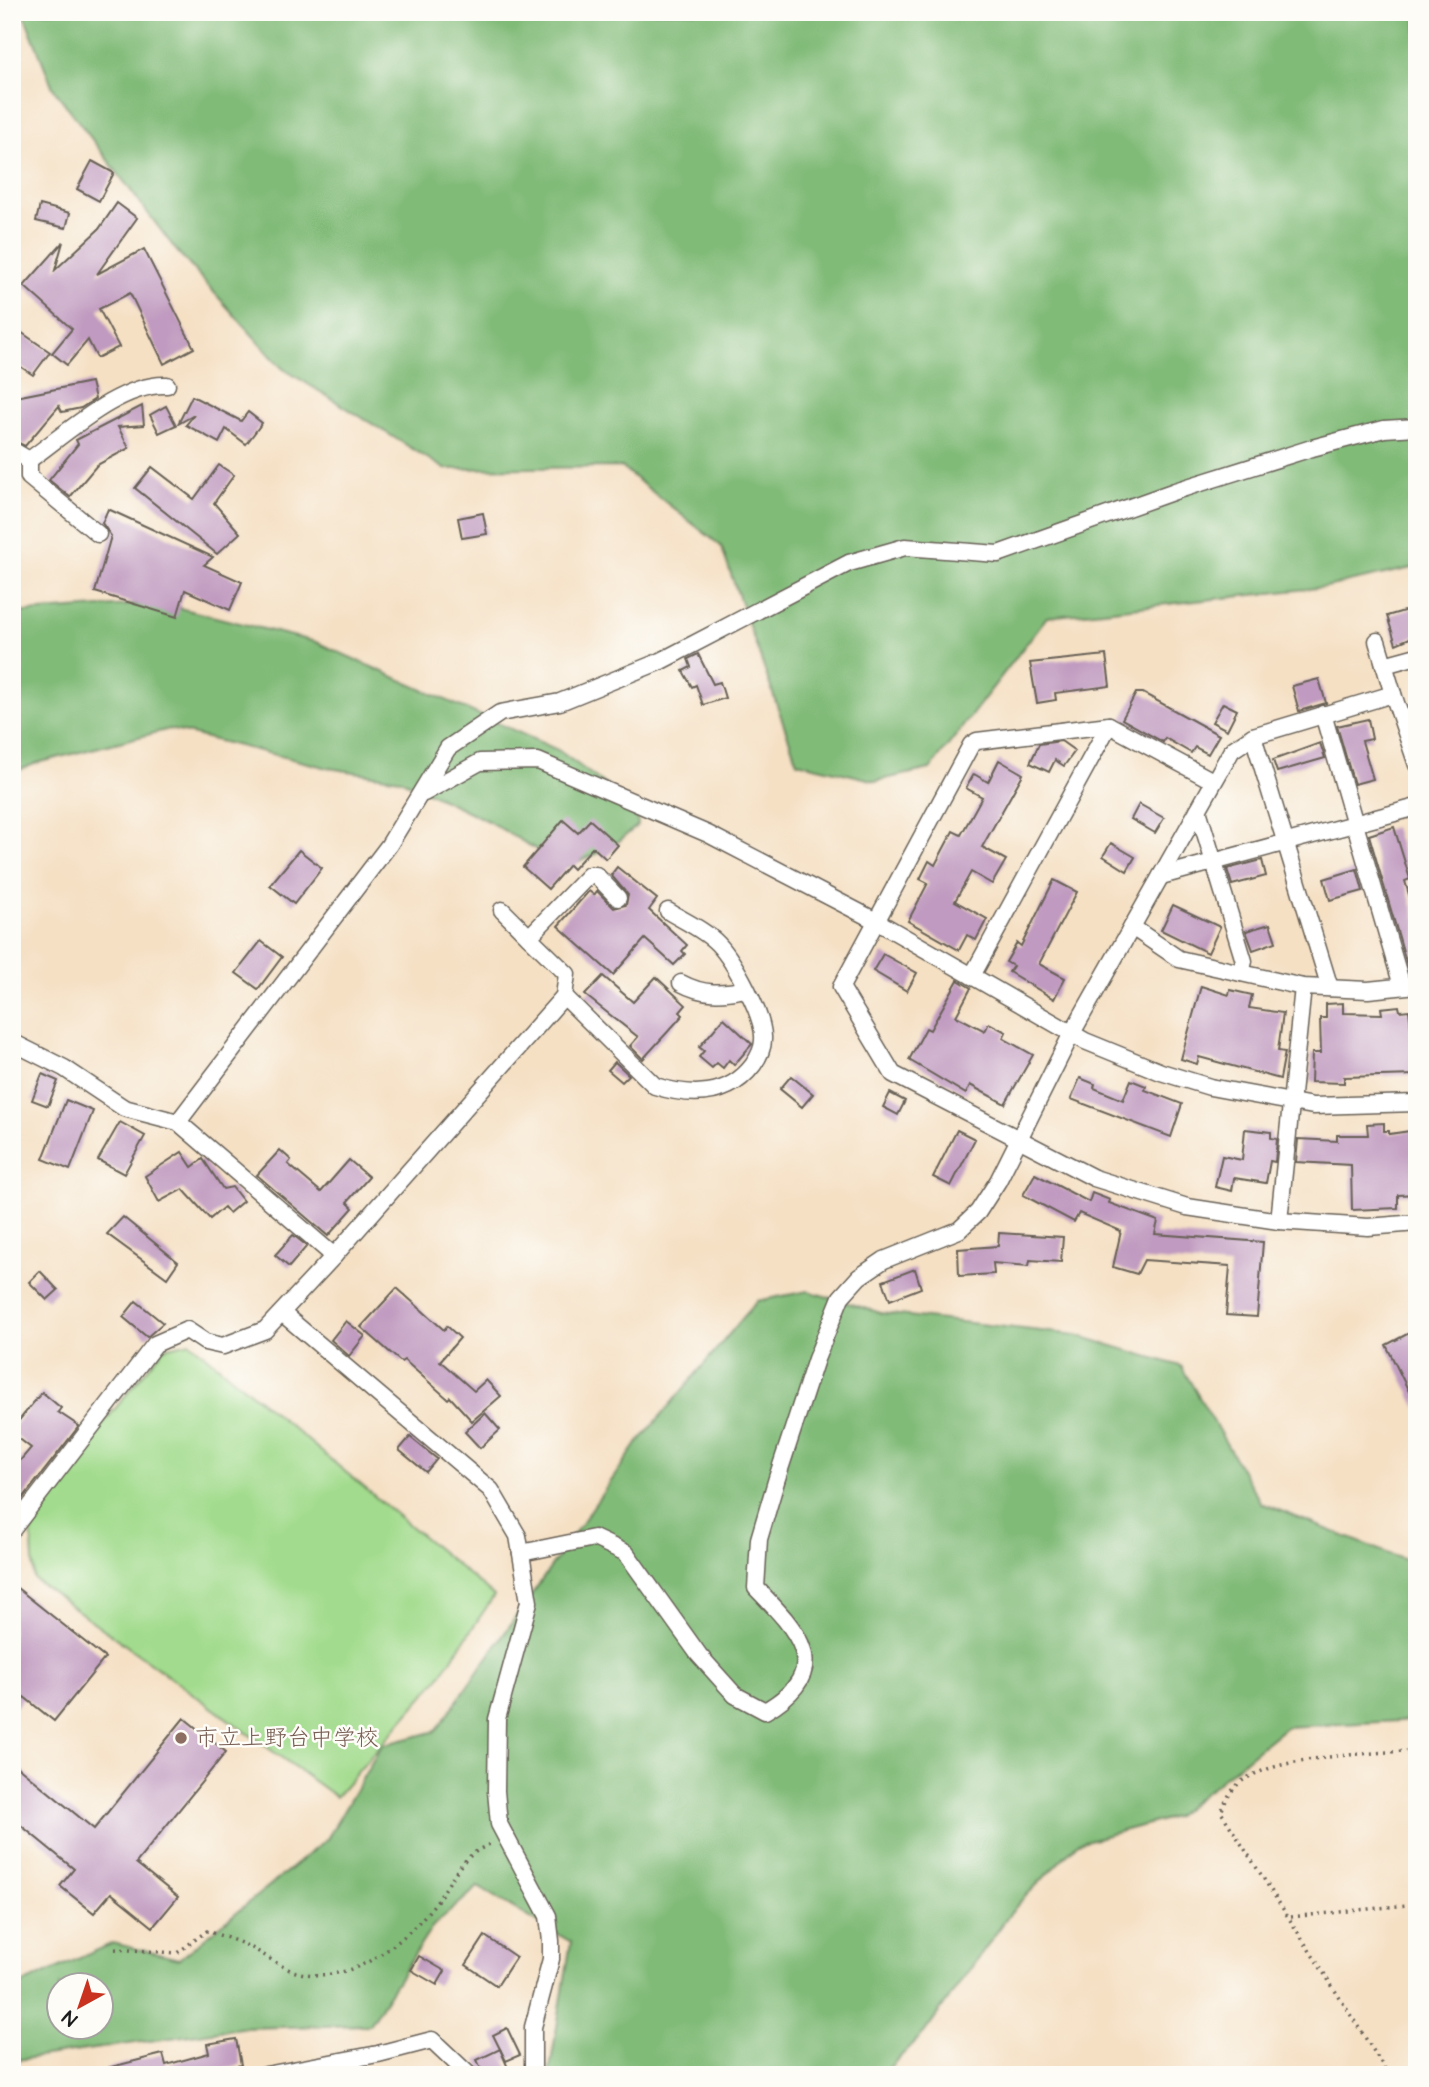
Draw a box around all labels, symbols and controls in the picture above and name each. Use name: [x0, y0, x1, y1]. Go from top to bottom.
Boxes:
place label: 市立上野台中学校: [195, 1722, 379, 1754]
marker: 市立上野台中学校: [173, 1730, 189, 1746]
north arrow: [46, 1972, 116, 2042]
text: N: [57, 2004, 83, 2032]

